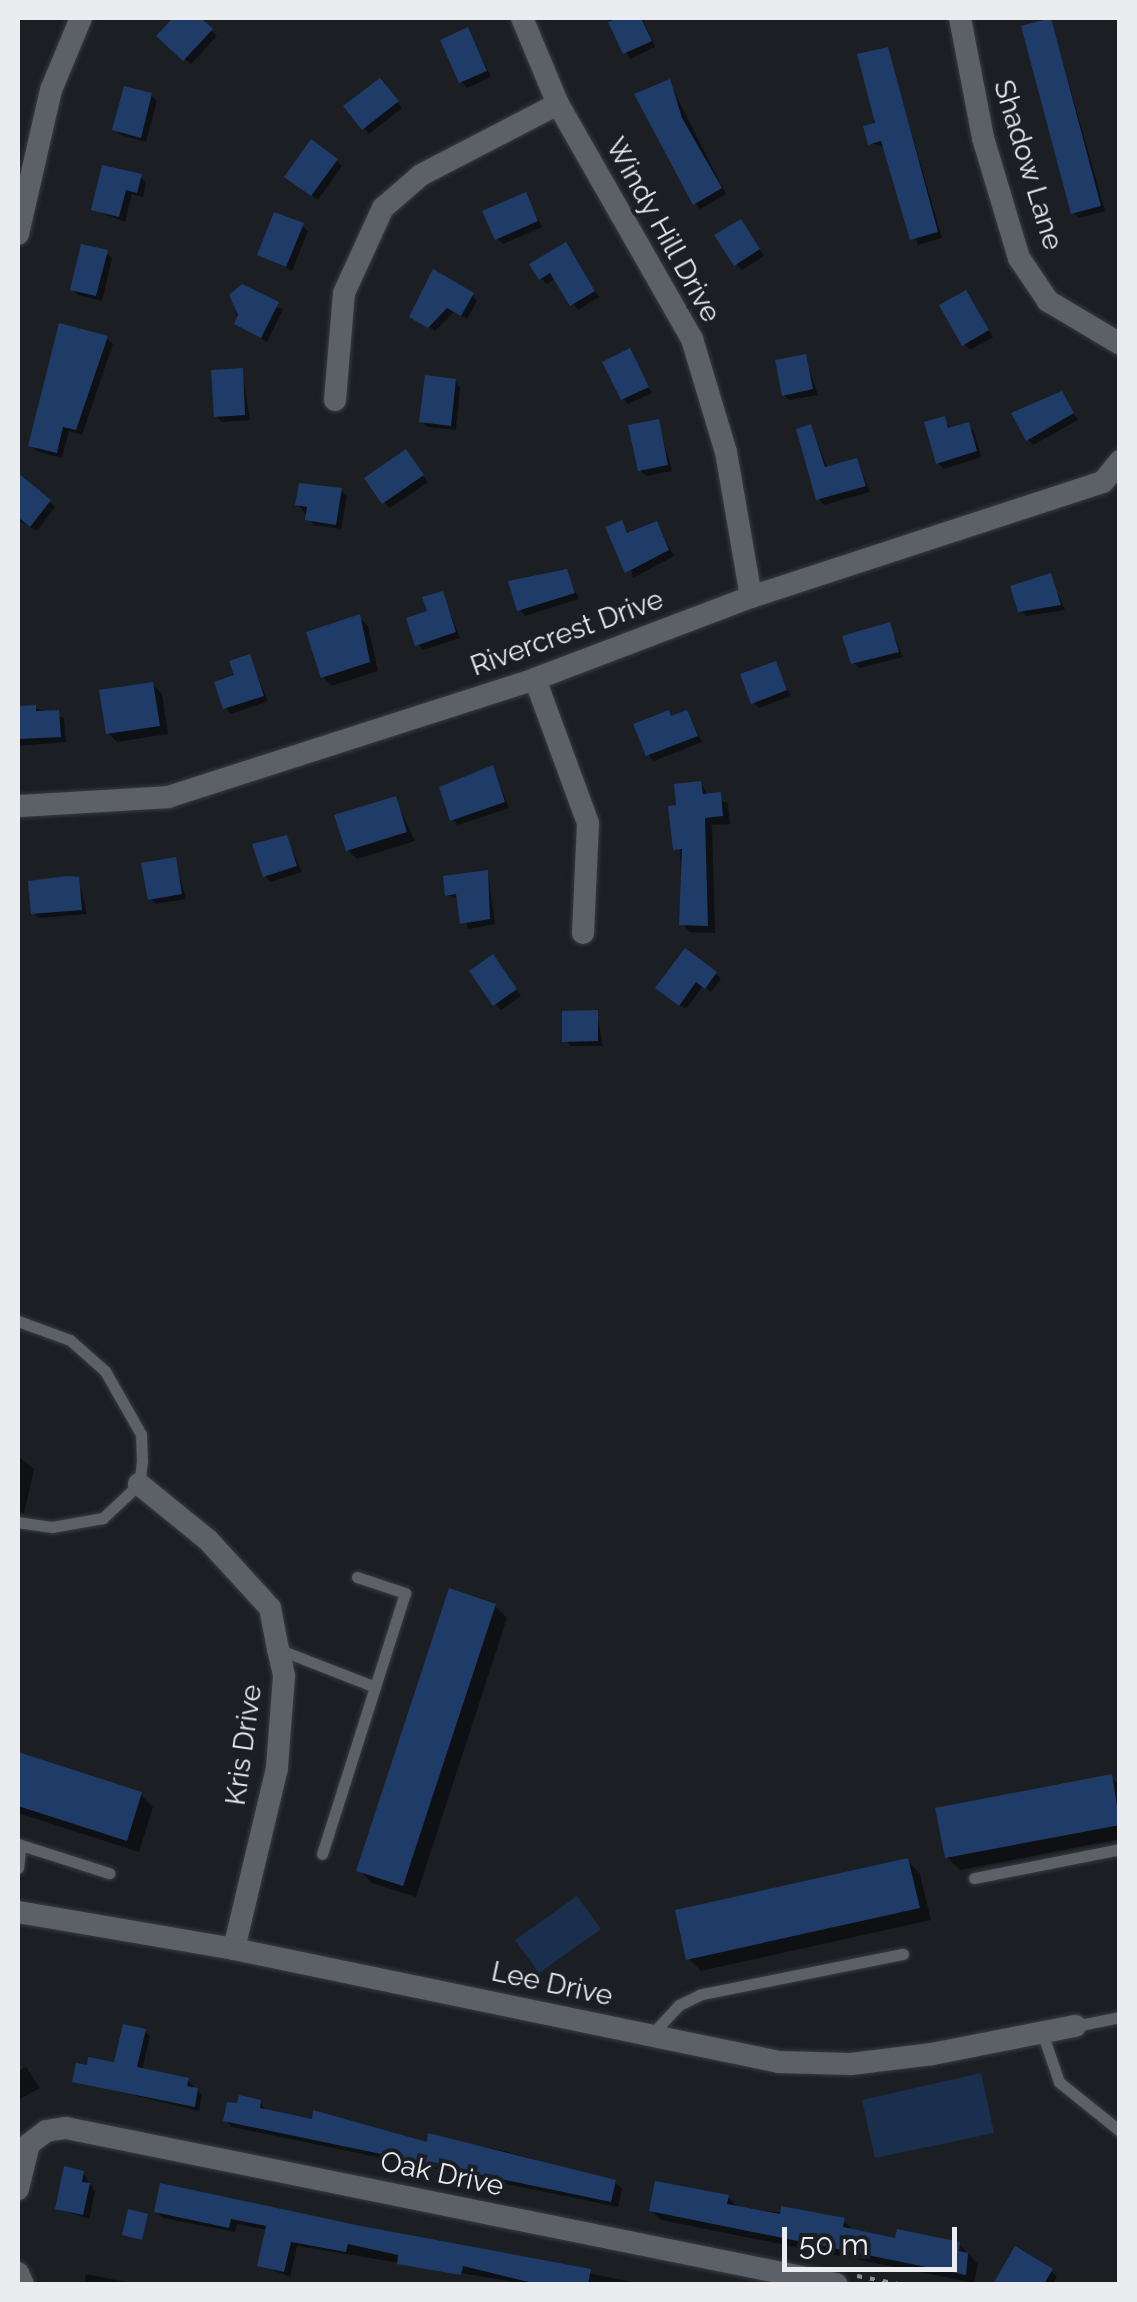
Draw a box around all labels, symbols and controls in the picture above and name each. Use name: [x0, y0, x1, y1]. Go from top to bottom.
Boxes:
street label: Shadow Lane: [986, 76, 1070, 254]
street label: Windy Hill Drive: [598, 131, 728, 329]
street label: Rivercrest Drive: [466, 583, 668, 683]
street label: Kris Drive: [219, 1683, 269, 1807]
street label: Lee Drive: [488, 1955, 616, 2013]
street label: Oak Drive: [377, 2145, 507, 2203]
scale bar: [787, 2207, 962, 2269]
text: 50 m: [799, 2227, 869, 2262]

